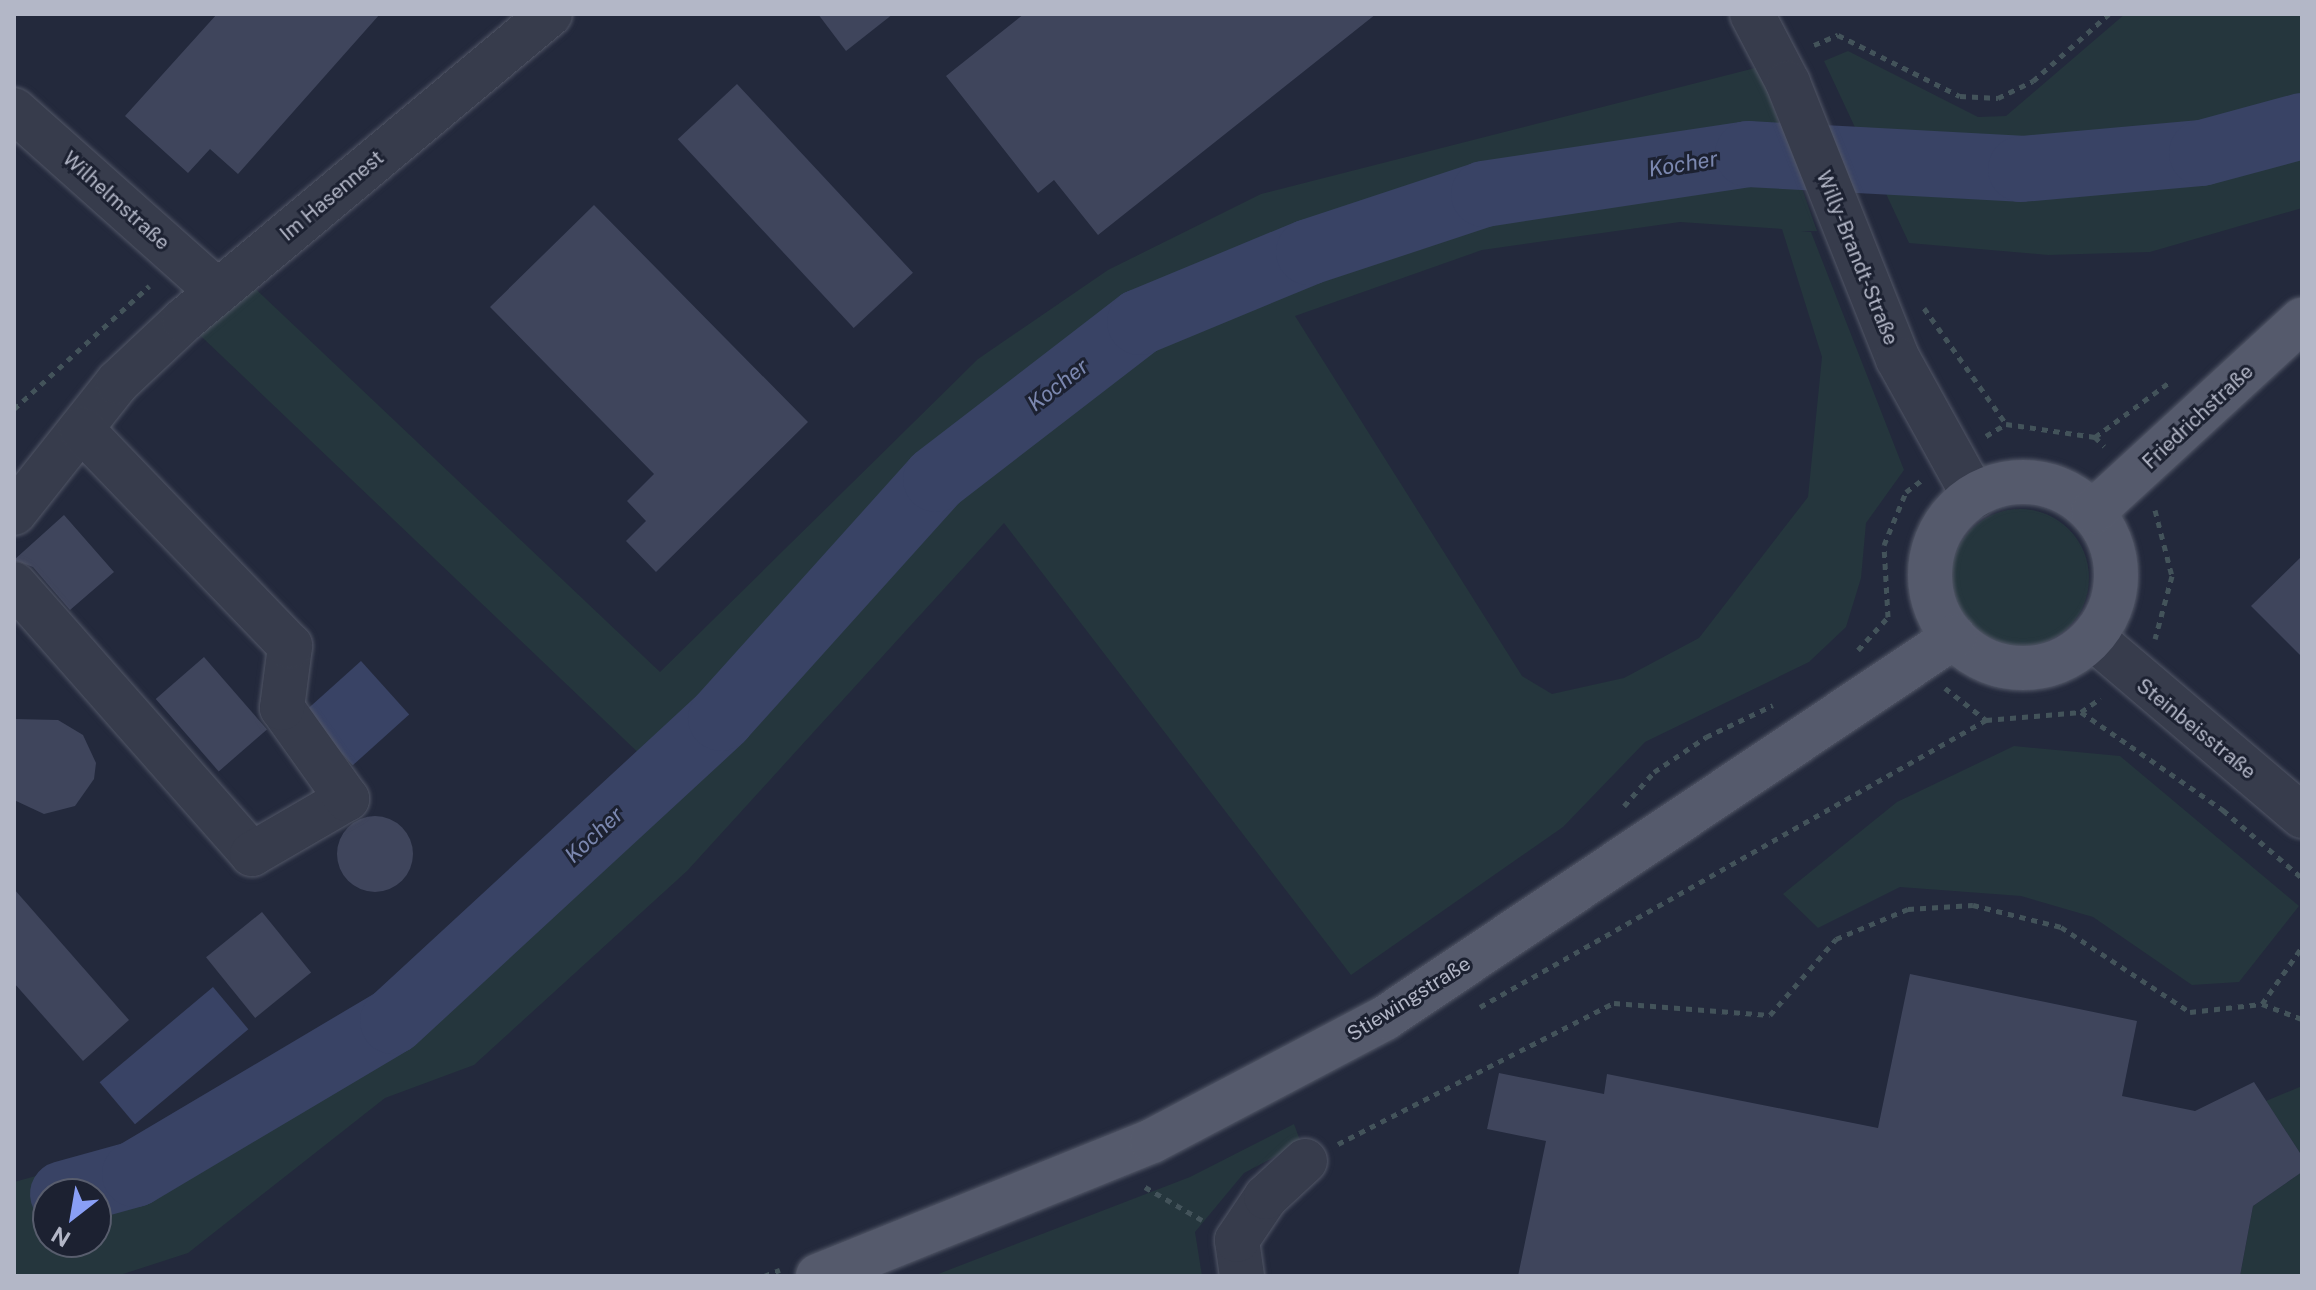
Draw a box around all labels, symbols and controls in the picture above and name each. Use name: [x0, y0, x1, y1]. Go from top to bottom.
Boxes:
water label: Kocher: [1646, 145, 1720, 183]
street label: Im Hasennest: [275, 146, 389, 246]
street label: Wilhelmstraße: [58, 147, 174, 255]
street label: Willy-Brandt-Straße: [1811, 167, 1903, 349]
water label: Kocher: [1022, 353, 1094, 417]
street label: Friedrichstraße: [2138, 360, 2258, 474]
street label: Steinbeisstraße: [2132, 674, 2260, 784]
water label: Kocher: [559, 802, 629, 868]
street label: Stiewingstraße: [1343, 952, 1475, 1046]
north arrow: [32, 1178, 112, 1258]
text: N: [47, 1221, 75, 1252]

